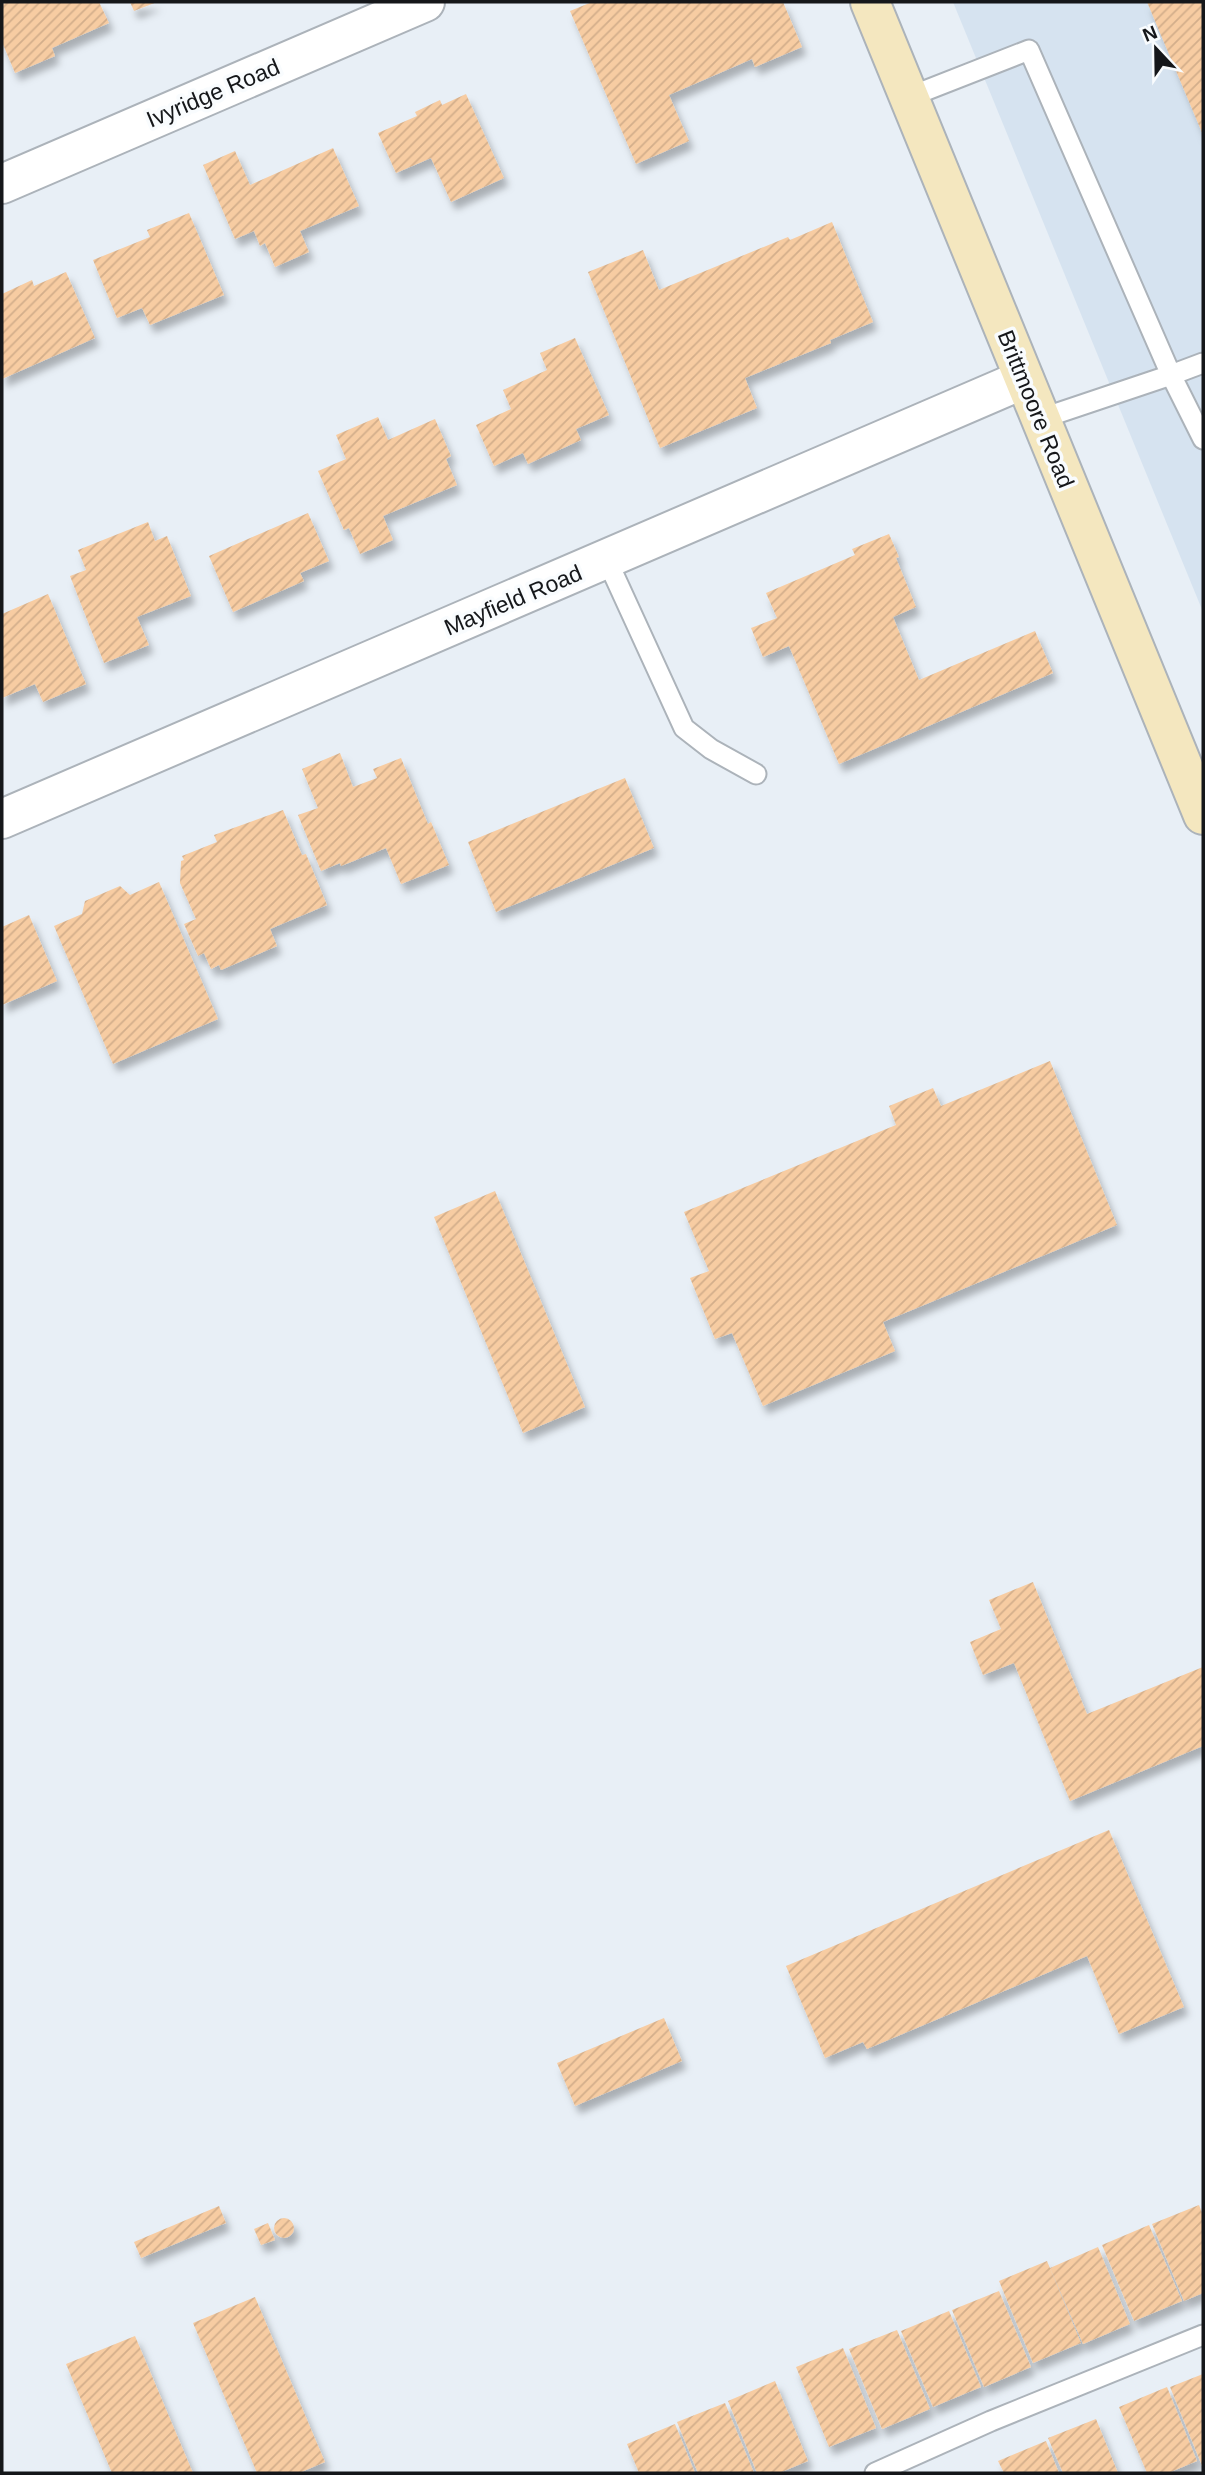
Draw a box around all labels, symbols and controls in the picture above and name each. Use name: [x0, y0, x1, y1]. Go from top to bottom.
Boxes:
north arrow: [1121, 14, 1191, 84]
text: N: [1140, 21, 1160, 46]
street label: Ivyridge Road: [143, 53, 283, 133]
street label: Brittmoore Road: [993, 326, 1079, 492]
street label: Mayfield Road: [440, 559, 586, 641]

